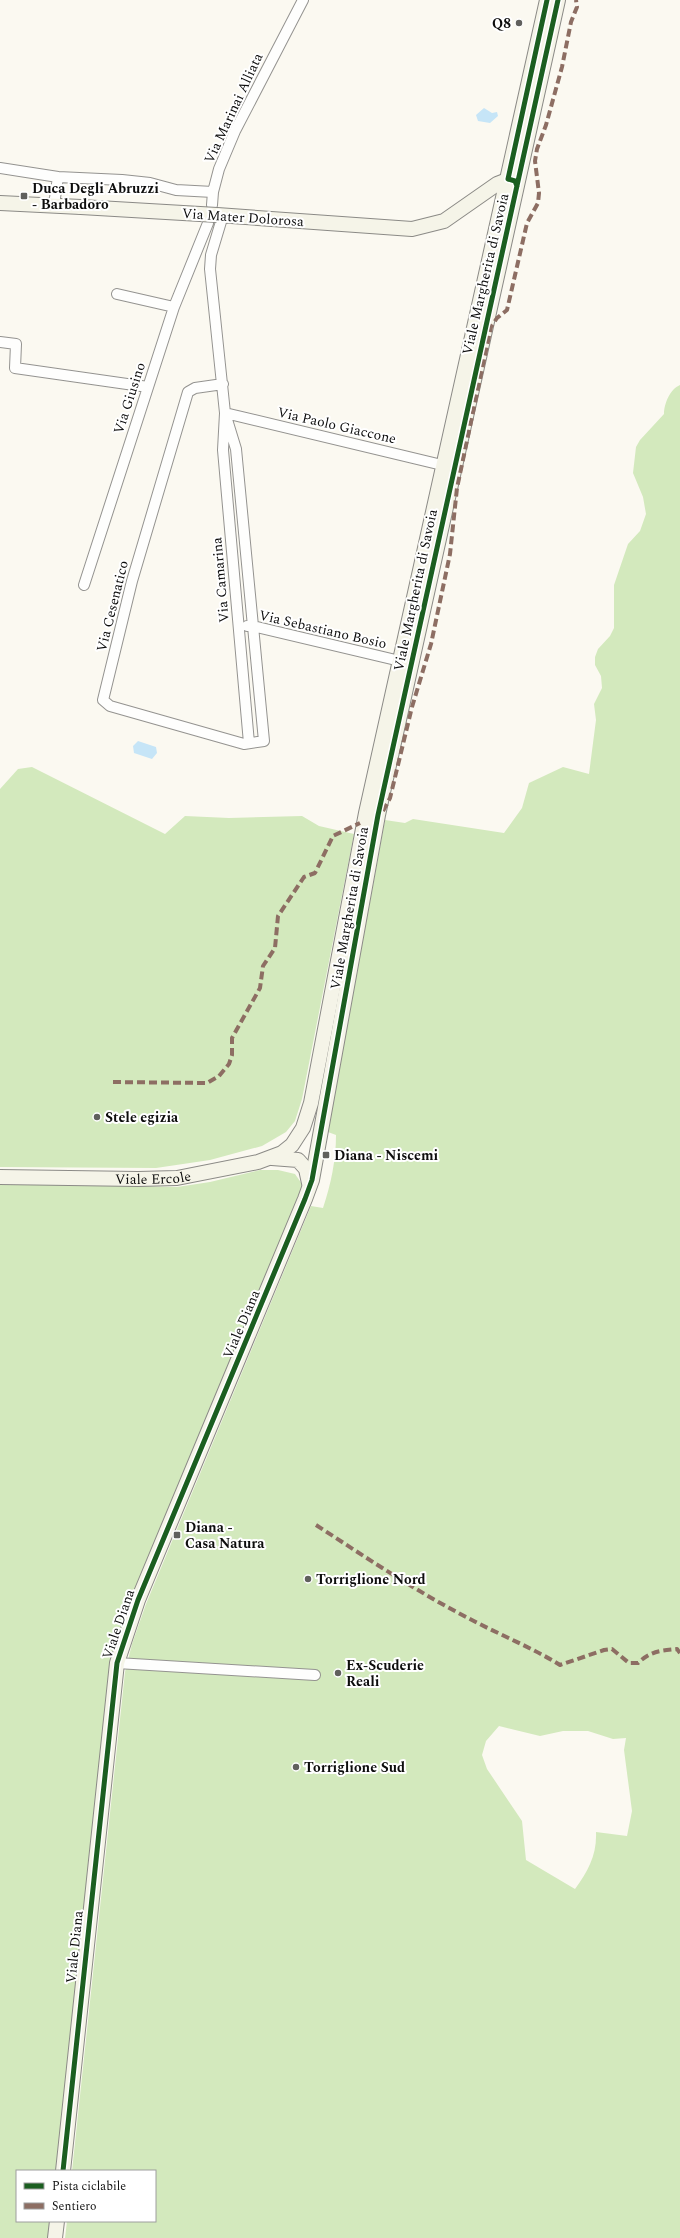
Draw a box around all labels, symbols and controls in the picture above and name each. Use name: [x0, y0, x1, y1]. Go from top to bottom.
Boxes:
place label: Q8: [492, 13, 511, 34]
marker: Q8: [514, 18, 524, 28]
street label: Via Marinai Alliata: [199, 49, 268, 167]
place label: Duca Degli Abruzzi - Barbadoro: [32, 178, 159, 215]
marker: Duca Degli Abruzzi - Barbadoro: [19, 191, 29, 201]
street label: Viale Margherita di Savoia: [457, 191, 514, 357]
street label: Via Mater Dolorosa: [181, 203, 305, 232]
street label: Via Giusino: [108, 360, 151, 437]
street label: Via Paolo Giaccone: [275, 402, 399, 449]
street label: Viale Margherita di Savoia: [388, 507, 443, 673]
street label: Via Camarina: [206, 536, 235, 624]
street label: Via Cesenatico: [91, 558, 134, 654]
street label: Via Sebastiano Bosio: [257, 605, 389, 654]
street label: Viale Margherita di Savoia: [325, 825, 374, 991]
place label: Stele egizia: [105, 1107, 179, 1128]
marker: Stele egizia: [92, 1112, 102, 1122]
place label: Diana - Niscemi: [334, 1145, 439, 1166]
marker: Diana - Niscemi: [321, 1150, 331, 1160]
street label: Viale Ercole: [115, 1165, 193, 1190]
street label: Viale Diana: [218, 1286, 265, 1362]
place label: Diana - Casa Natura: [185, 1517, 265, 1554]
marker: Diana - Casa Natura: [172, 1530, 182, 1540]
place label: Torriglione Nord: [316, 1569, 426, 1590]
marker: Torriglione Nord: [303, 1574, 313, 1584]
street label: Viale Diana: [97, 1586, 140, 1662]
place label: Ex-Scuderie Reali: [346, 1655, 424, 1692]
marker: Ex-Scuderie Reali: [333, 1668, 343, 1678]
place label: Torriglione Sud: [304, 1757, 405, 1778]
marker: Torriglione Sud: [291, 1762, 301, 1772]
street label: Viale Diana: [60, 1910, 89, 1984]
legend: [16, 2170, 156, 2222]
text: Pista ciclabile: [52, 2177, 126, 2196]
text: Sentiero: [52, 2197, 96, 2216]

